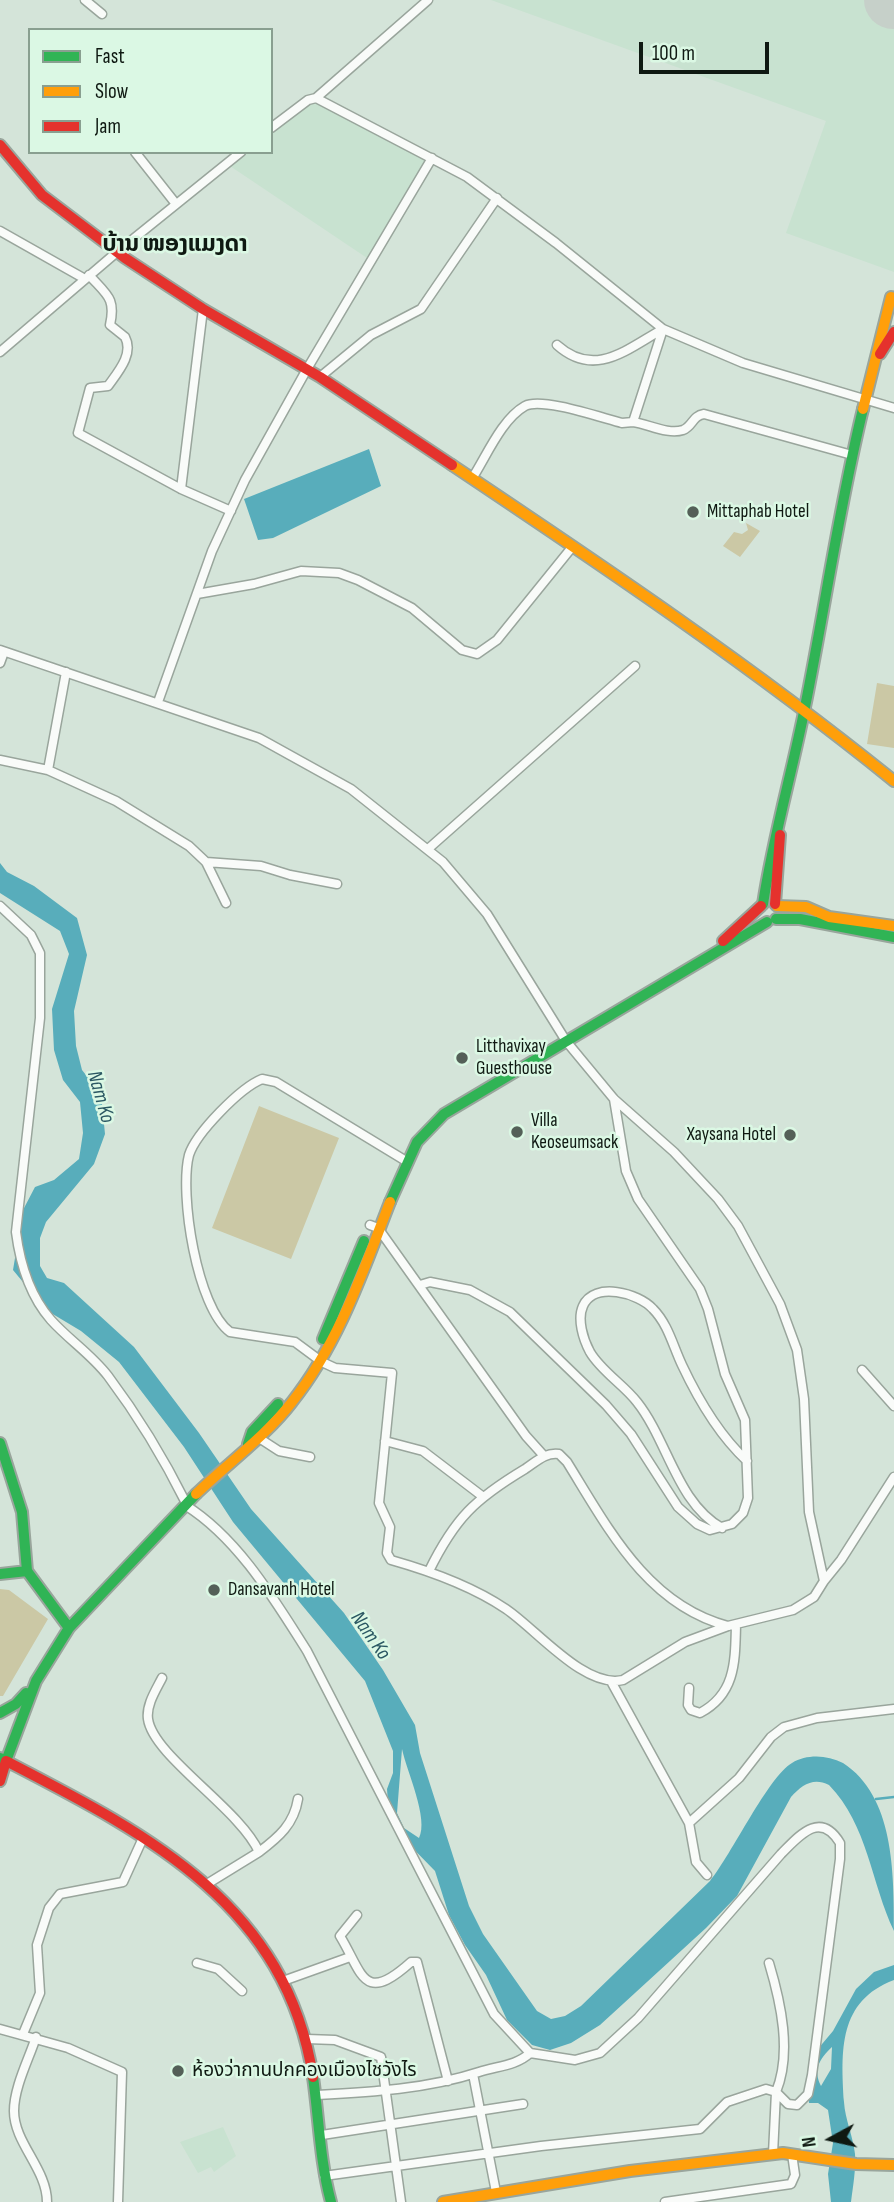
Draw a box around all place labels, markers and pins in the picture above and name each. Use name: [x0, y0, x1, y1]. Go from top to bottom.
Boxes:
place label: Mittaphab Hotel: [707, 501, 809, 523]
marker: Mittaphab Hotel: [685, 504, 701, 520]
place label: Litthavixay Guesthouse: [476, 1036, 552, 1080]
marker: Litthavixay Guesthouse: [454, 1050, 470, 1066]
place label: Villa Keoseumsack: [531, 1110, 618, 1154]
marker: Villa Keoseumsack: [509, 1124, 525, 1140]
place label: Xaysana Hotel: [687, 1124, 776, 1146]
marker: Xaysana Hotel: [782, 1127, 798, 1143]
place label: Dansavanh Hotel: [228, 1579, 335, 1601]
marker: Dansavanh Hotel: [206, 1582, 222, 1598]
place label: ห้องว่ากานปกคองเมืองไชวังไร: [192, 2060, 417, 2082]
marker: ห้องว่ากานปกคองเมืองไชวังไร: [170, 2063, 186, 2079]

